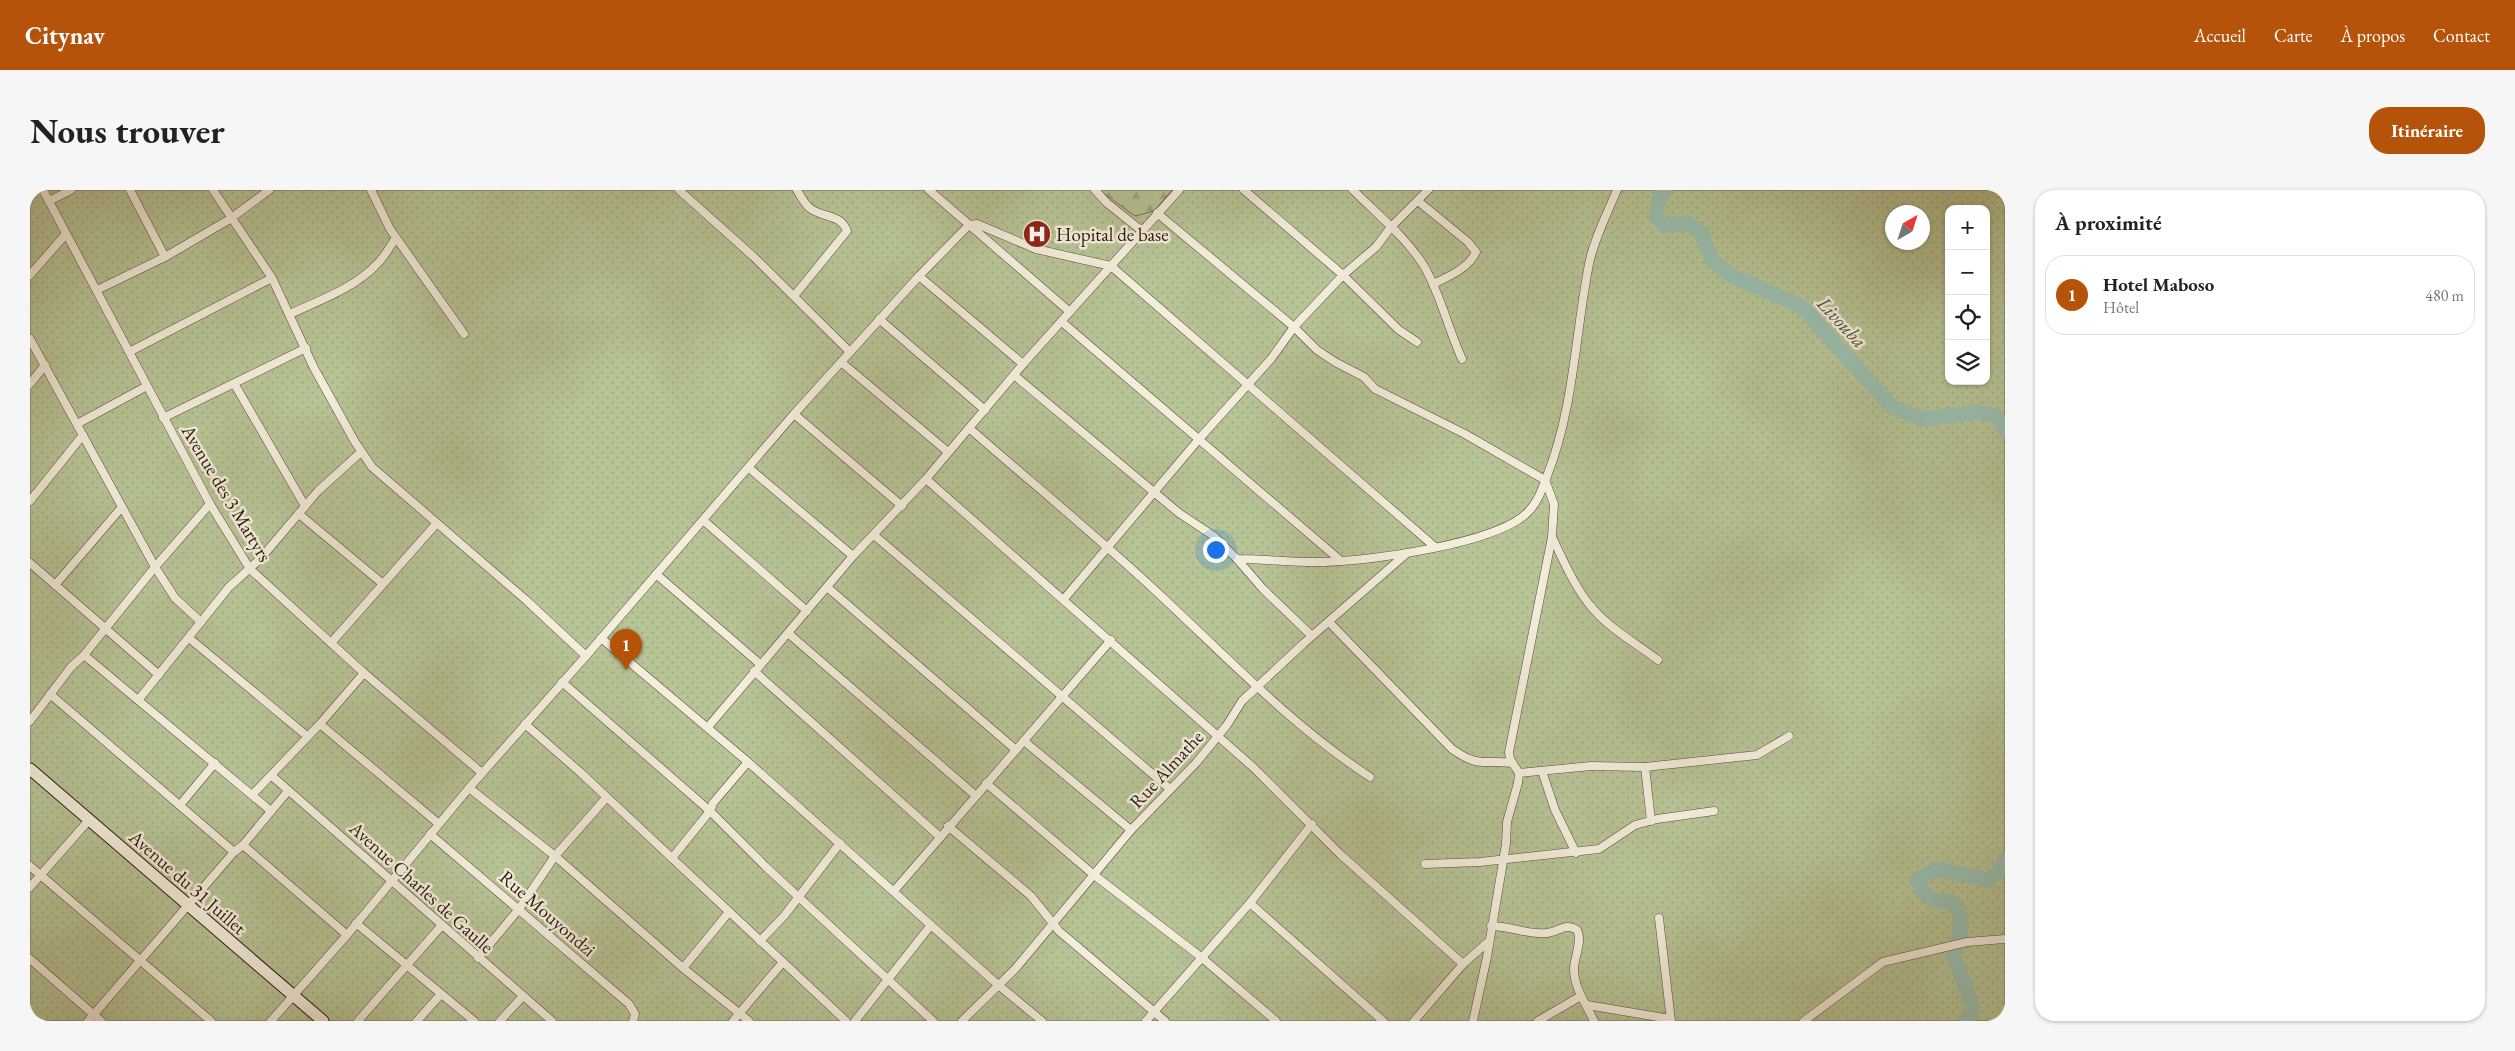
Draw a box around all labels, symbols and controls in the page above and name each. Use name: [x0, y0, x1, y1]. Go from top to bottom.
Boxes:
text: Citynav: [25, 20, 105, 51]
text: Accueil: [2194, 24, 2246, 47]
text: Carte: [2274, 24, 2313, 47]
text: À propos: [2341, 24, 2405, 47]
text: Contact: [2433, 24, 2490, 47]
button: Itinéraire: [2369, 107, 2485, 154]
text: Nous trouver: [30, 108, 225, 153]
north arrow: [1885, 205, 1930, 250]
map controls: [1945, 205, 1990, 385]
button: +: [1945, 205, 1990, 250]
text: À proximité: [2055, 209, 2162, 236]
hospital icon: Hopital de base: [1022, 219, 1052, 249]
place label: Hopital de base: [1056, 222, 1169, 247]
button: −: [1945, 250, 1990, 295]
text: Hotel Maboso: [2103, 272, 2214, 297]
text: 1: [2068, 285, 2076, 306]
text: 480 m: [2425, 285, 2464, 306]
water label: Livouba: [1811, 290, 1873, 353]
button: locate: [1945, 295, 1990, 340]
text: Hôtel: [2103, 297, 2139, 318]
button: layers: [1945, 340, 1990, 385]
street label: Avenue des 3 Martyrs: [175, 419, 277, 566]
your location: [1203, 537, 1229, 563]
pin: 1: [610, 629, 642, 670]
street label: Rue Almathe: [1124, 725, 1209, 814]
street label: Avenue Charles de Gaulle: [343, 815, 499, 959]
street label: Avenue du 31 Juillet: [123, 824, 252, 940]
street label: Rue Mouyondzi: [494, 865, 601, 962]

